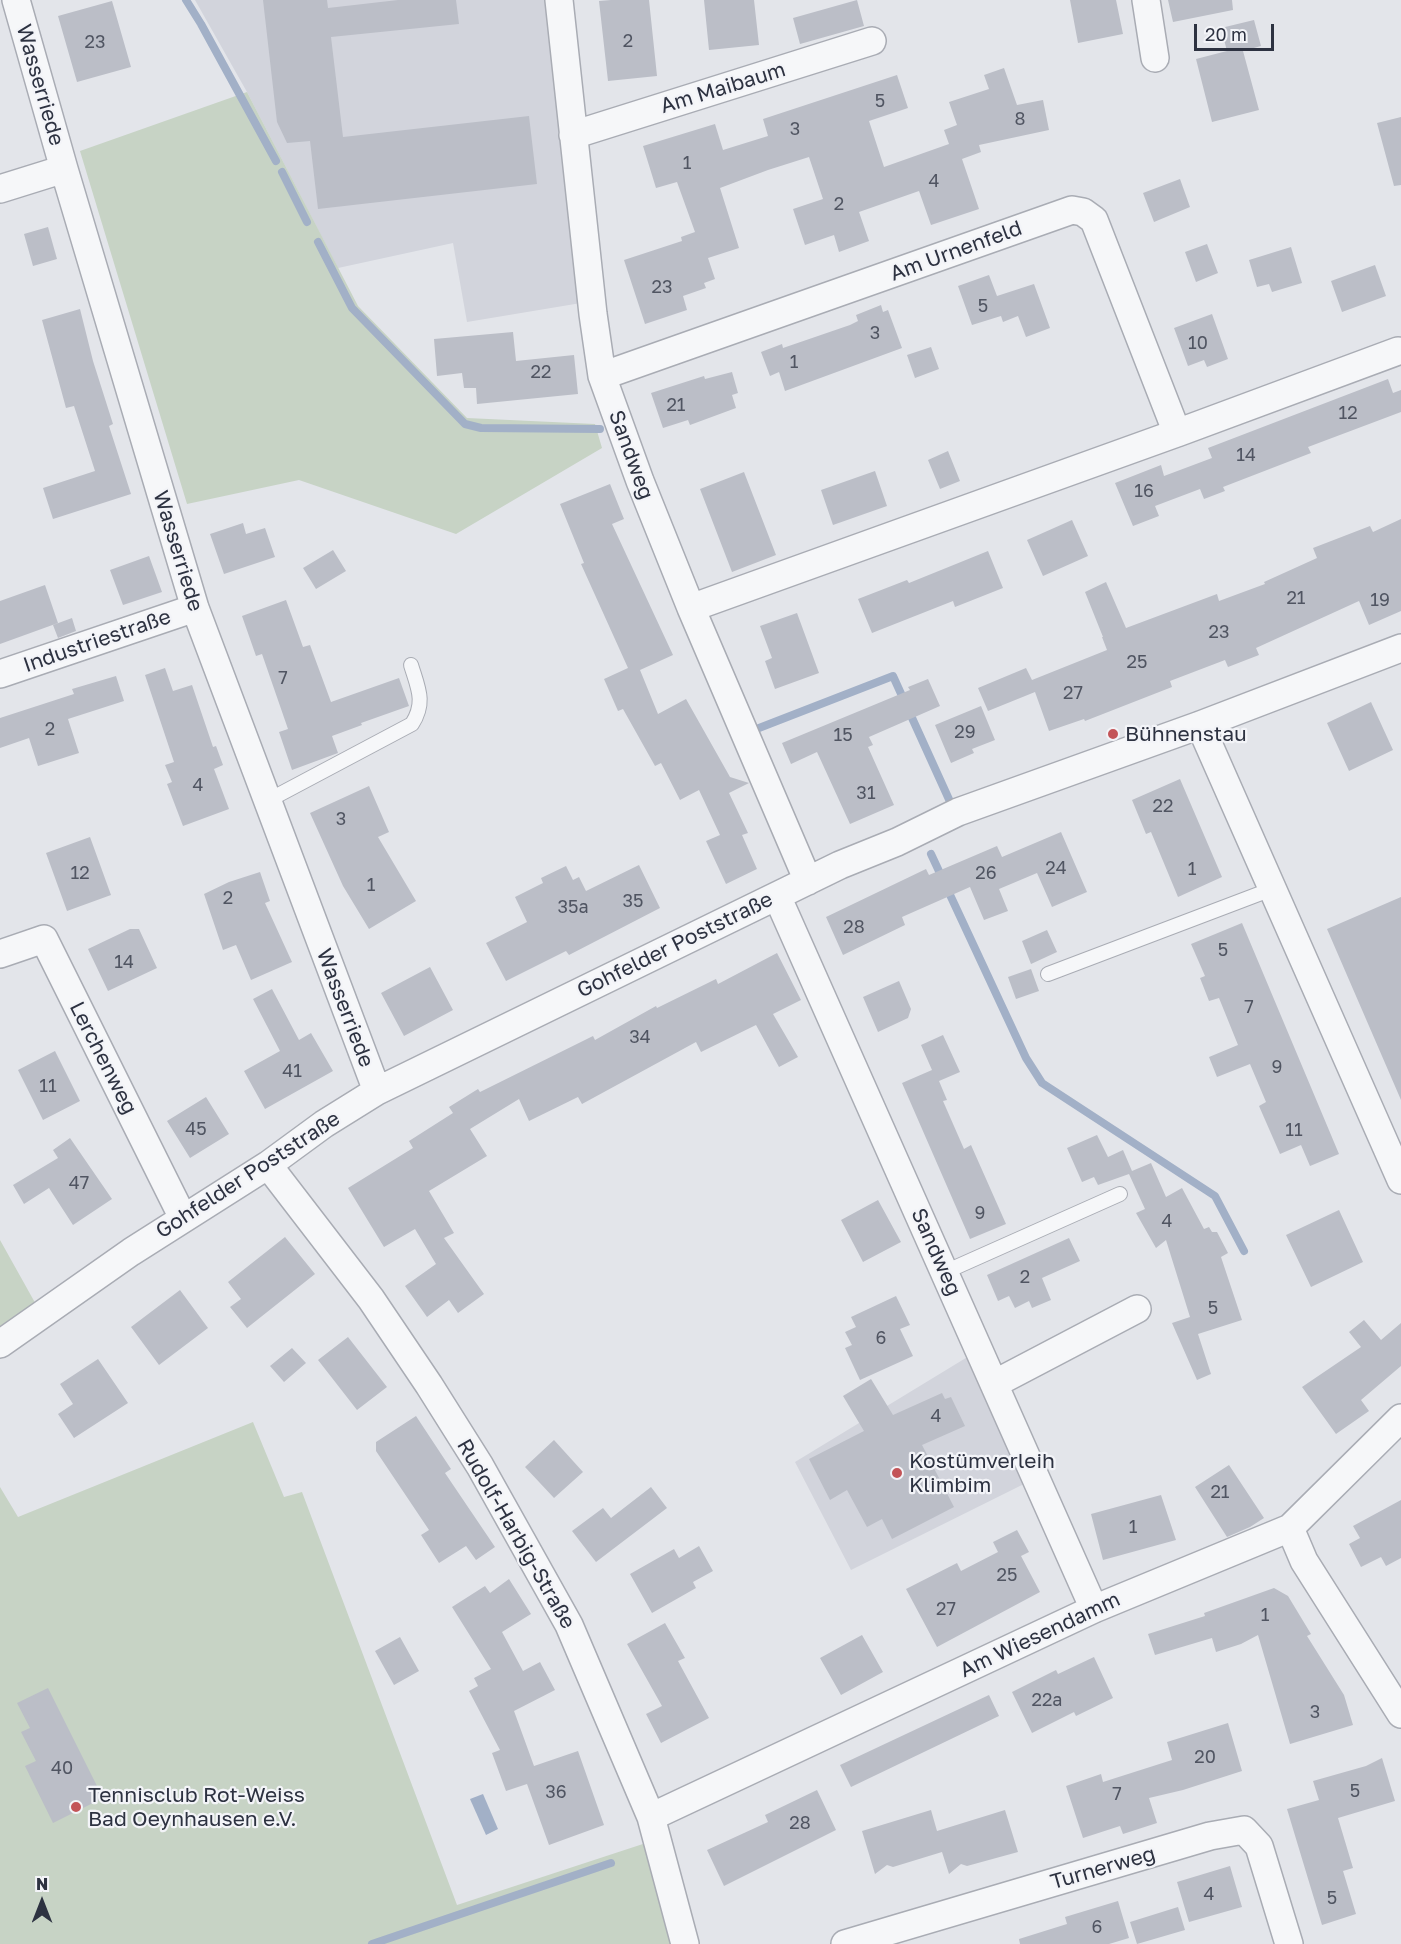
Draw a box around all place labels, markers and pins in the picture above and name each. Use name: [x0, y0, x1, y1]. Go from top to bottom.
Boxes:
place label: Bühnenstau: [1125, 721, 1247, 747]
marker: Bühnenstau: [1106, 727, 1120, 741]
place label: Kostümverleih Klimbim: [909, 1448, 1055, 1498]
marker: Kostümverleih Klimbim: [890, 1466, 904, 1480]
place label: Tennisclub Rot-Weiss Bad Oeynhausen e.V.: [88, 1782, 305, 1832]
marker: Tennisclub Rot-Weiss Bad Oeynhausen e.V.: [69, 1800, 83, 1814]

